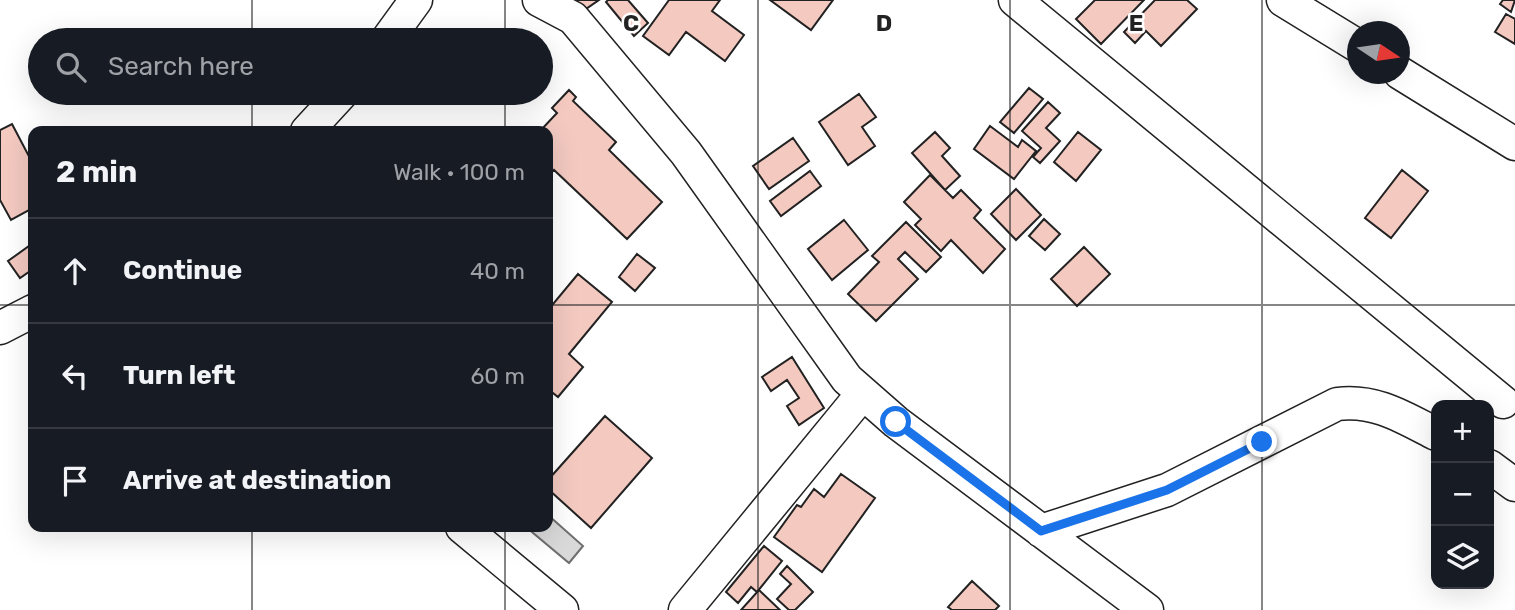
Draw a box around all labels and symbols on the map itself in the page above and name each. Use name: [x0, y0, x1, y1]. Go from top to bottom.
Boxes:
text: C: [623, 9, 639, 37]
text: D: [876, 9, 892, 37]
text: E: [1129, 9, 1143, 37]
north arrow: [1347, 21, 1410, 84]
route start: [880, 406, 911, 437]
route end: [1246, 426, 1277, 457]

